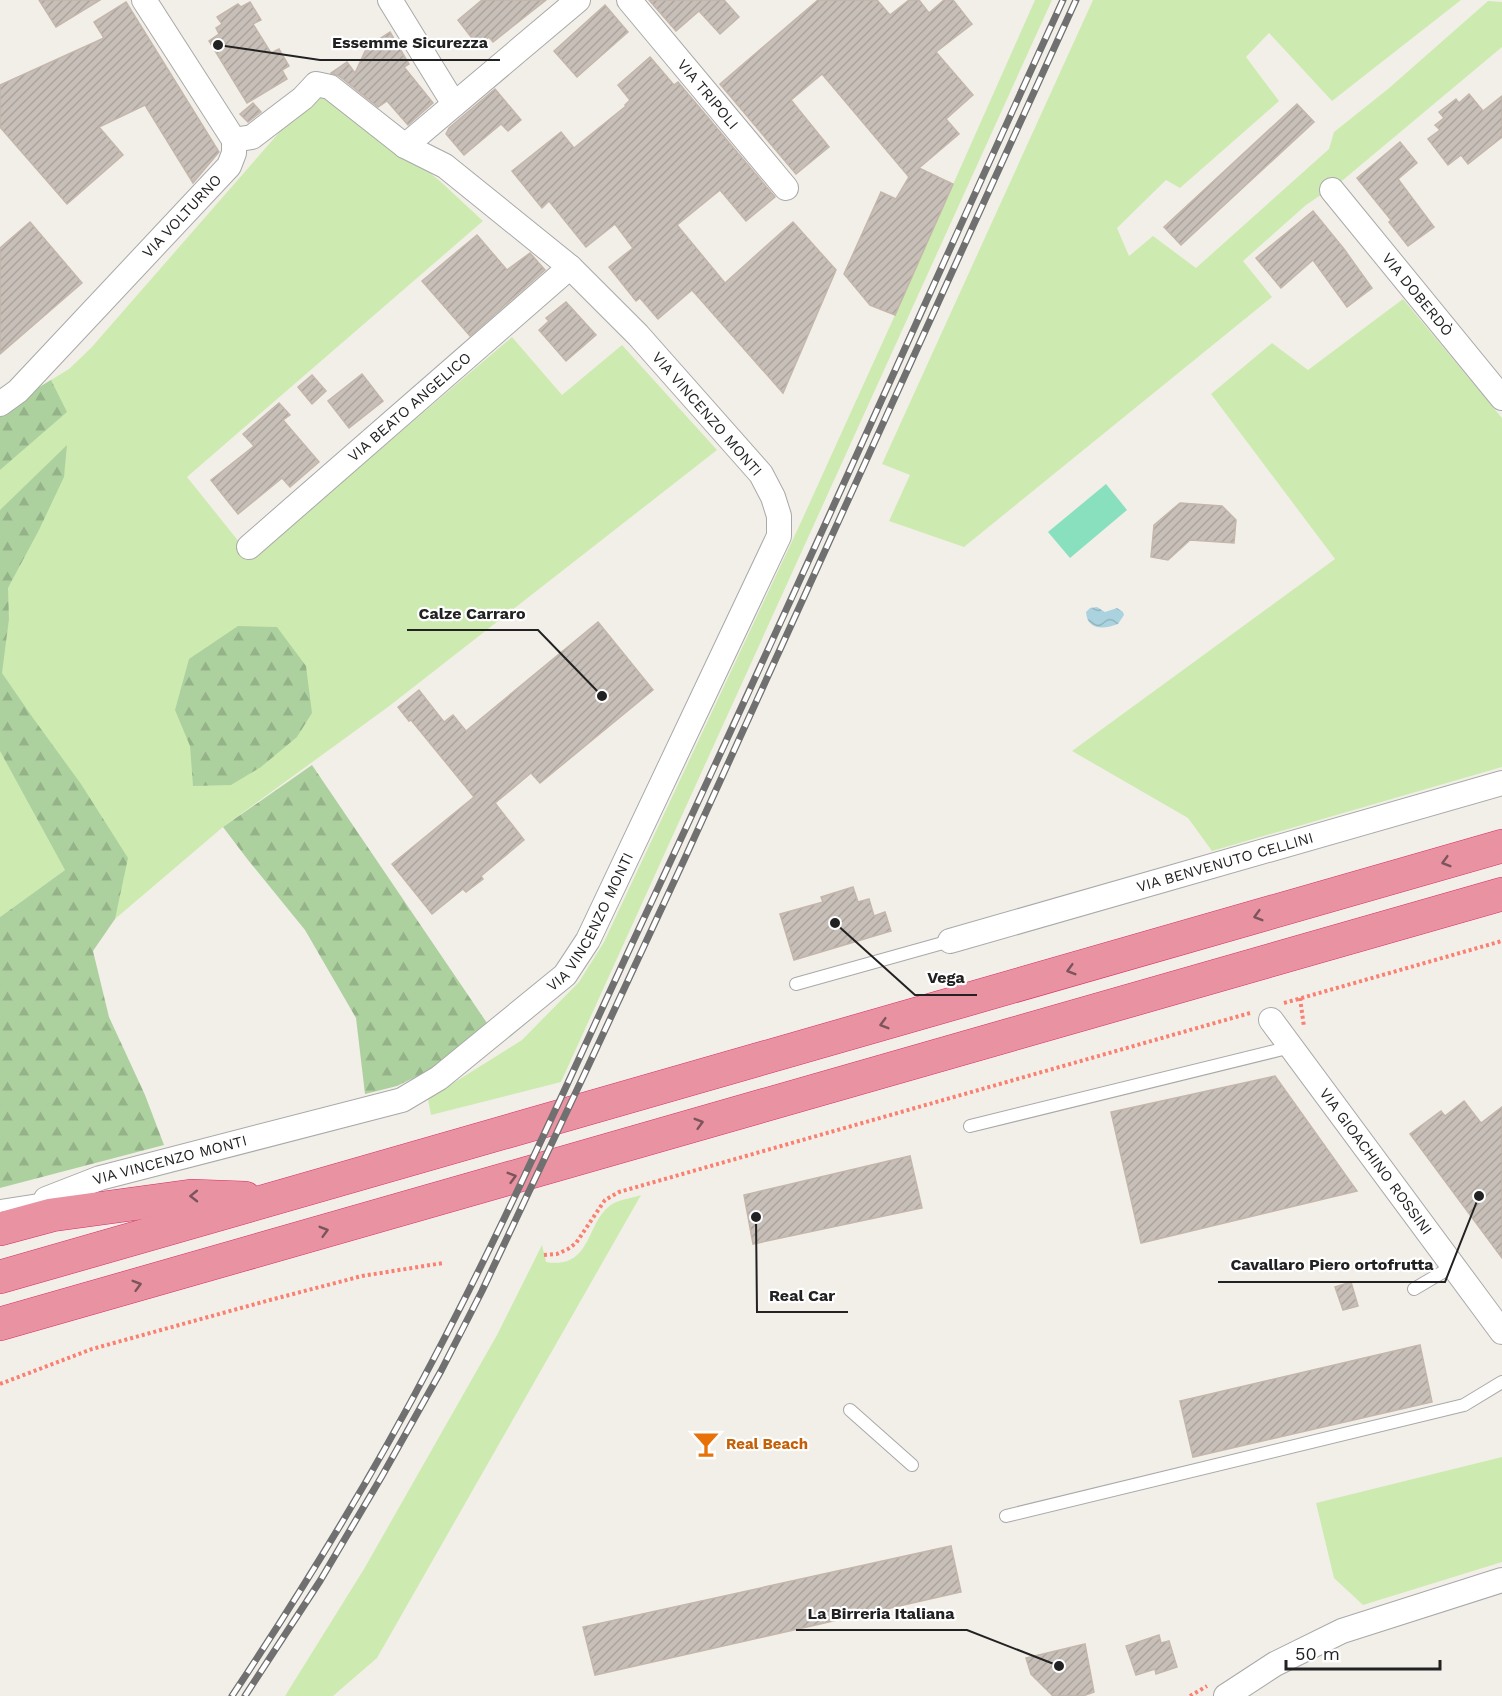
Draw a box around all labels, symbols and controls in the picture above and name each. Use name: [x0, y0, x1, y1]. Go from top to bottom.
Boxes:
callout: Essemme Sicurezza: [320, 26, 500, 60]
text: Essemme Sicurezza: [332, 33, 489, 52]
street label: VIA TRIPOLI: [674, 56, 742, 133]
street label: VIA VOLTURNO: [139, 171, 225, 262]
street label: VIA DOBERDÒ: [1378, 249, 1457, 340]
street label: VIA BEATO ANGELICO: [344, 348, 475, 465]
street label: VIA VINCENZO MONTI: [648, 348, 766, 480]
callout: Calze Carraro: [407, 596, 538, 630]
text: Calze Carraro: [418, 604, 526, 623]
street label: VIA BENVENUTO CELLINI: [1135, 828, 1315, 896]
street label: VIA VINCENZO MONTI: [543, 850, 637, 995]
one-way arrow: [1441, 855, 1452, 867]
one-way arrow: [1254, 909, 1264, 921]
callout: Vega: [915, 961, 977, 995]
one-way arrow: [1066, 963, 1077, 975]
text: Vega: [927, 968, 965, 987]
one-way arrow: [879, 1017, 890, 1029]
street label: VIA GIOACHINO ROSSINI: [1316, 1085, 1436, 1238]
one-way arrow: [693, 1118, 704, 1130]
street label: VIA VINCENZO MONTI: [90, 1131, 249, 1189]
one-way arrow: [506, 1172, 517, 1184]
one-way arrow: [190, 1190, 199, 1203]
one-way arrow: [318, 1226, 329, 1238]
callout: Cavallaro Piero ortofrutta: [1218, 1248, 1445, 1282]
text: Cavallaro Piero ortofrutta: [1230, 1255, 1434, 1274]
callout: Real Car: [757, 1278, 848, 1312]
one-way arrow: [131, 1280, 142, 1292]
text: Real Car: [769, 1286, 835, 1305]
bar icon: Real Beach: [691, 1429, 721, 1459]
place label: Real Beach: [726, 1435, 808, 1453]
callout: La Birreria Italiana: [796, 1596, 967, 1630]
text: La Birreria Italiana: [808, 1604, 955, 1623]
scale bar: [1286, 1633, 1440, 1671]
text: 50 m: [1295, 1643, 1340, 1664]

